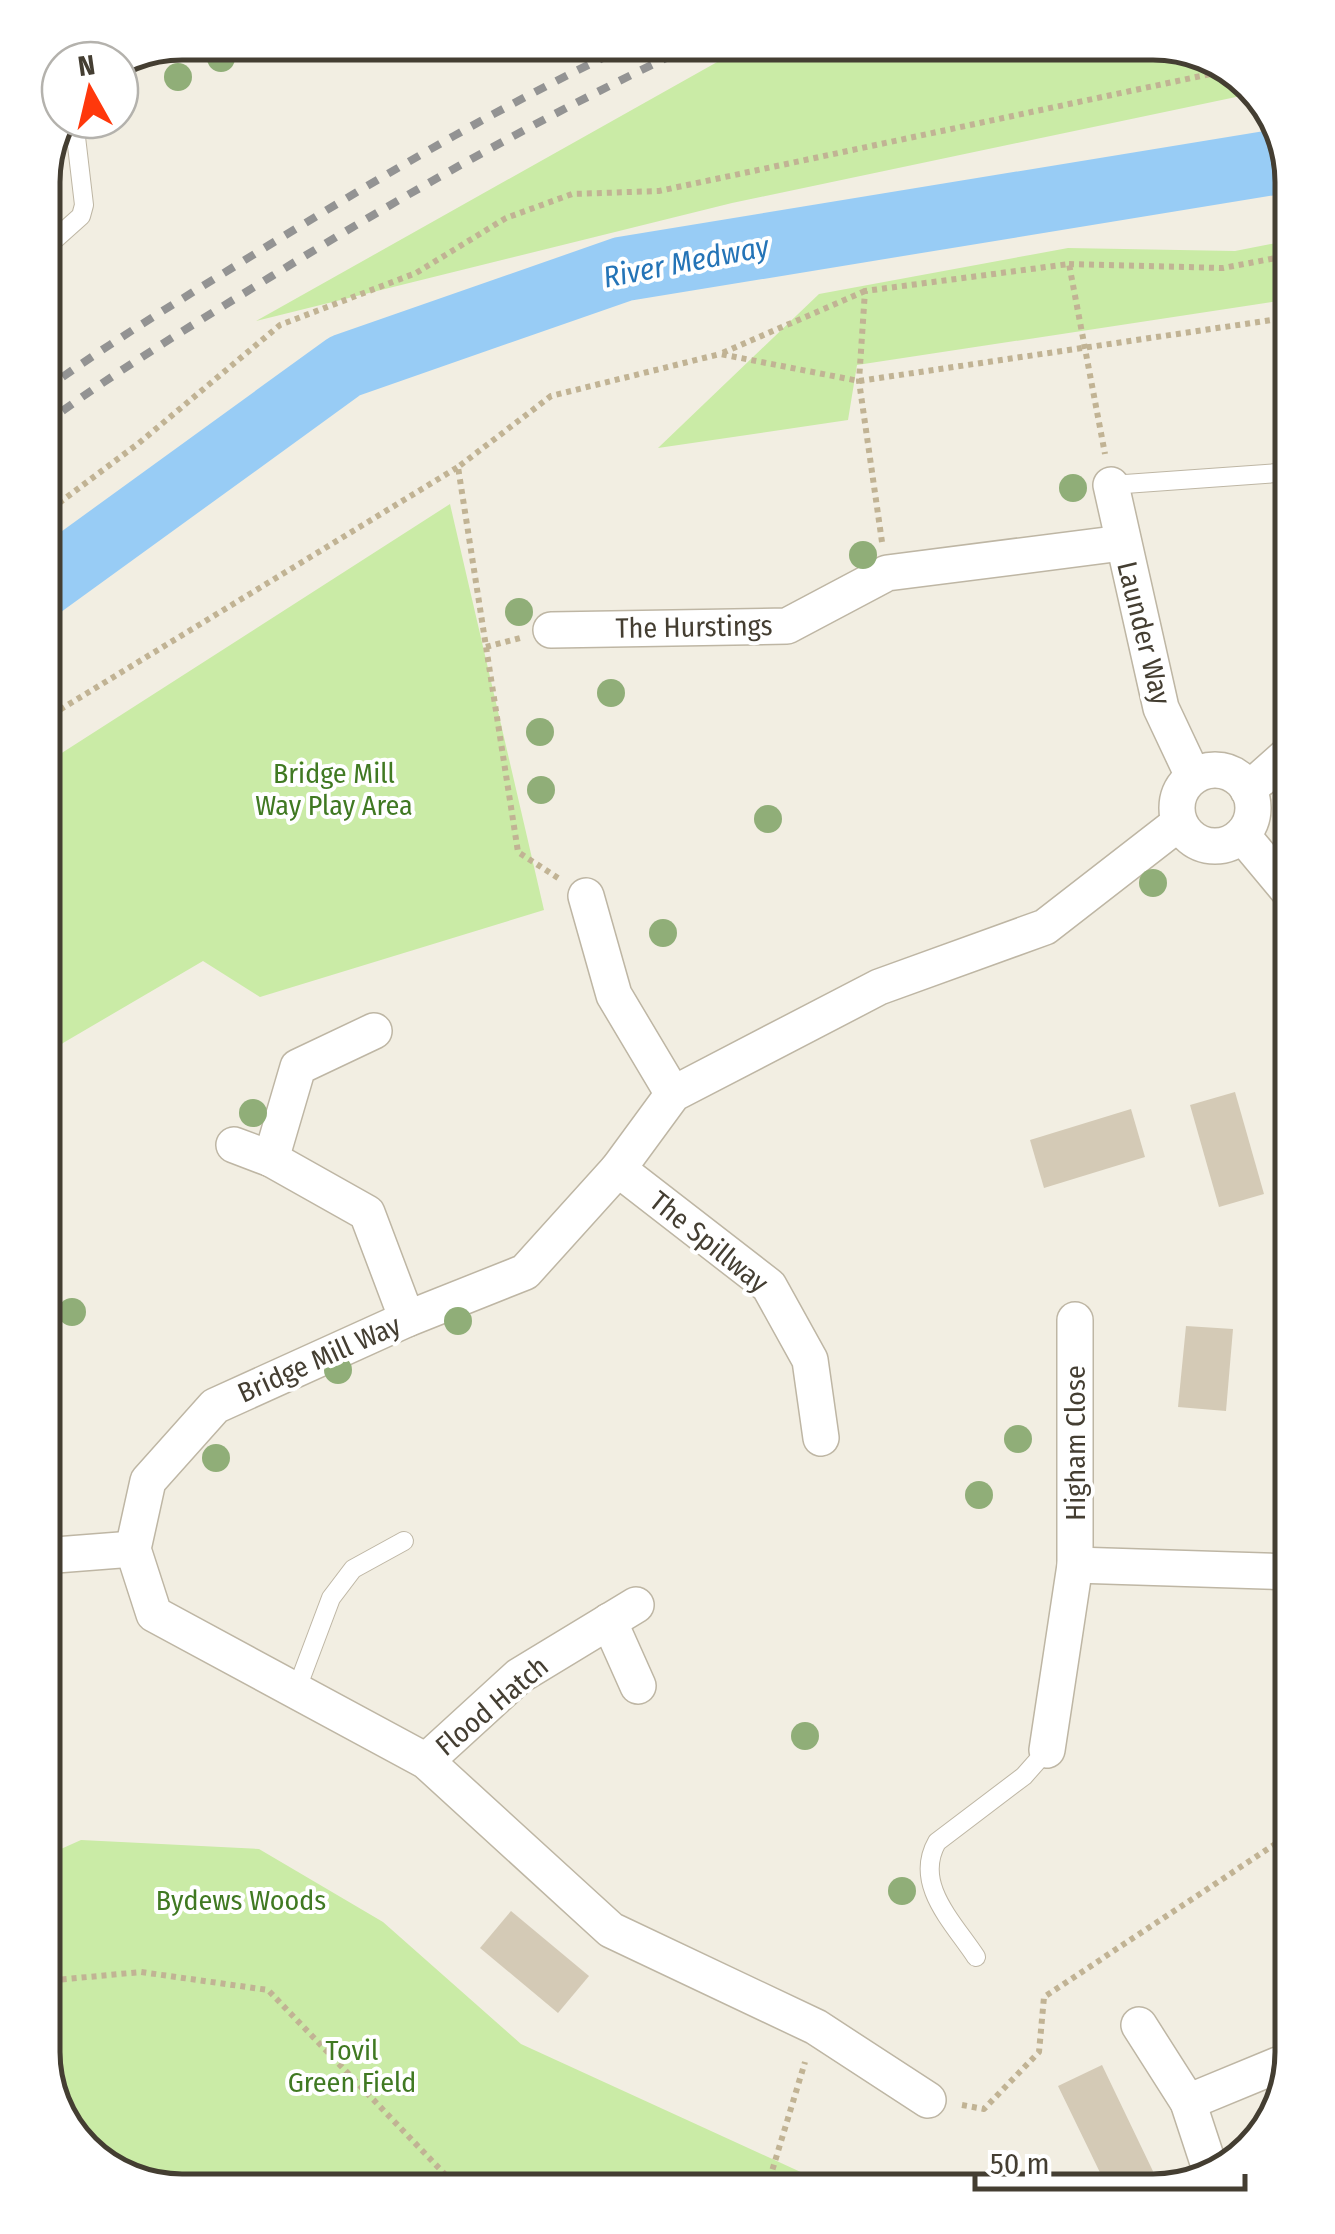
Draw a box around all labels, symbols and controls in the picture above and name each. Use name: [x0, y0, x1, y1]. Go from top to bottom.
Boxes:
north arrow: [40, 40, 140, 140]
text: N: [76, 48, 97, 83]
water label: River Medway: [600, 228, 774, 296]
street label: Launder Way: [1110, 558, 1178, 709]
street label: The Hurstings: [615, 609, 773, 645]
park label: Bridge Mill Way Play Area: [255, 757, 413, 822]
street label: The Spillway: [643, 1184, 775, 1300]
street label: Bridge Mill Way: [233, 1308, 406, 1410]
street label: Higham Close: [1059, 1365, 1092, 1521]
street label: Flood Hatch: [429, 1650, 555, 1762]
park label: Bydews Woods: [156, 1884, 326, 1917]
park label: Tovil Green Field: [288, 2034, 416, 2099]
scale bar: [975, 2129, 1245, 2191]
text: 50 m: [990, 2146, 1050, 2182]

